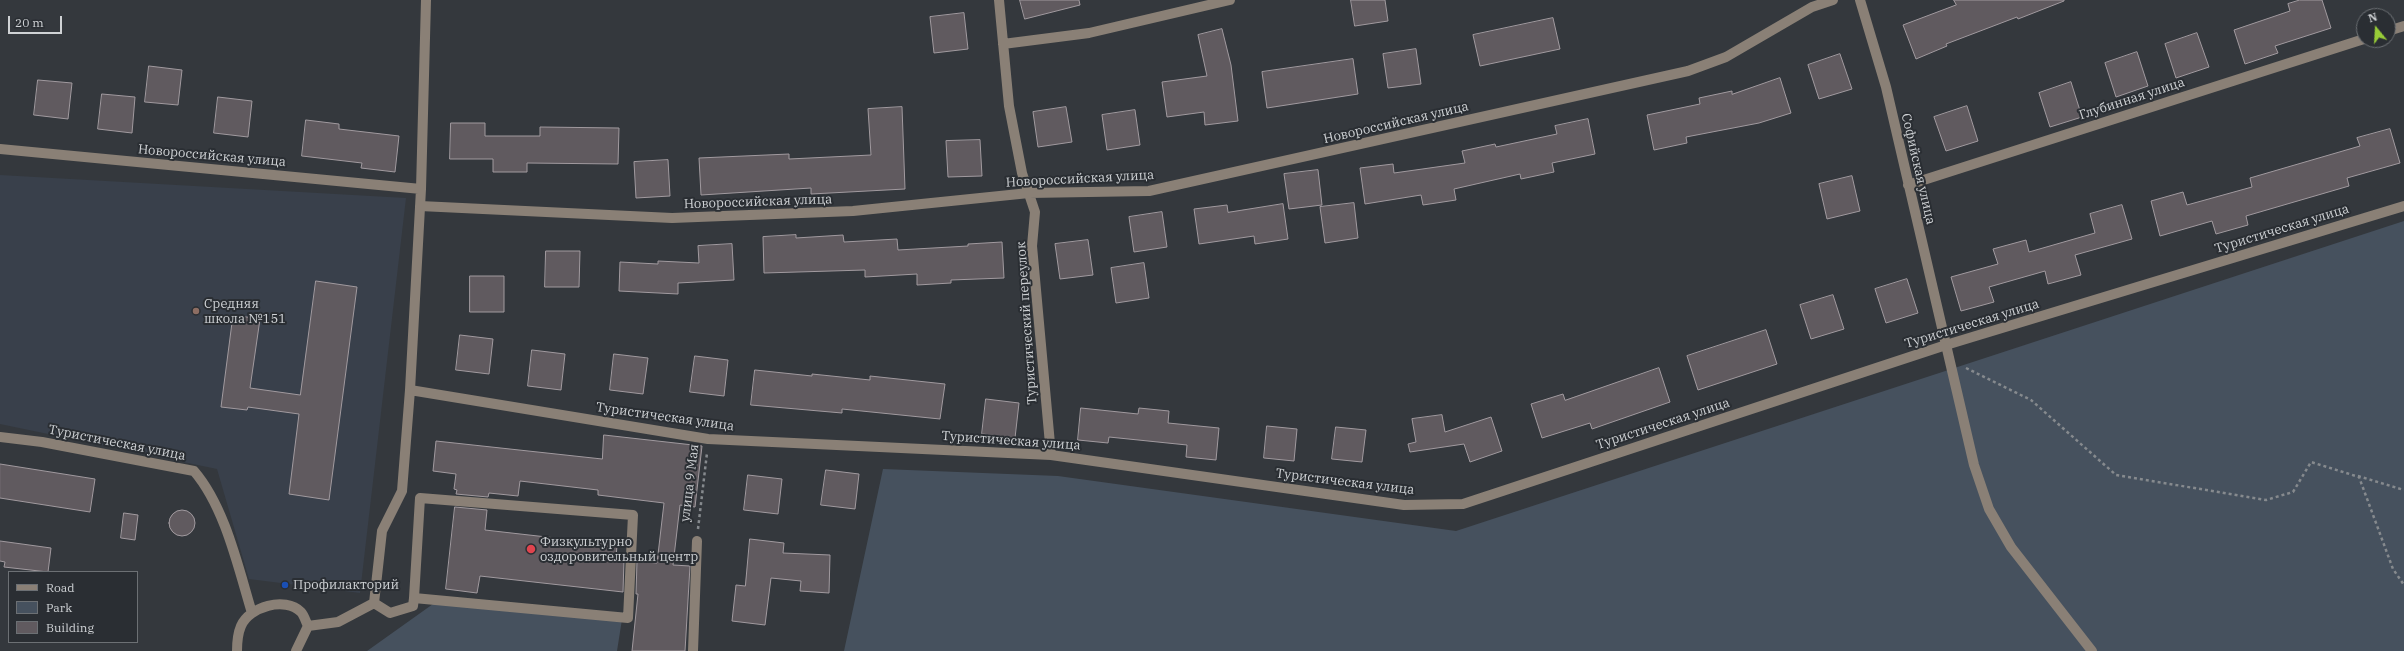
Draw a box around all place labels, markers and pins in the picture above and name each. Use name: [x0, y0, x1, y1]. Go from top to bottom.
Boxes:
place label: Средняя школа №151: [204, 296, 286, 327]
marker: Средняя школа №151: [191, 306, 201, 316]
place label: Физкультурно оздоровительный центр: [540, 534, 698, 565]
marker: Физкультурно оздоровительный центр: [525, 543, 537, 555]
place label: Профилакторий: [293, 577, 399, 593]
marker: Профилакторий: [280, 580, 290, 590]

